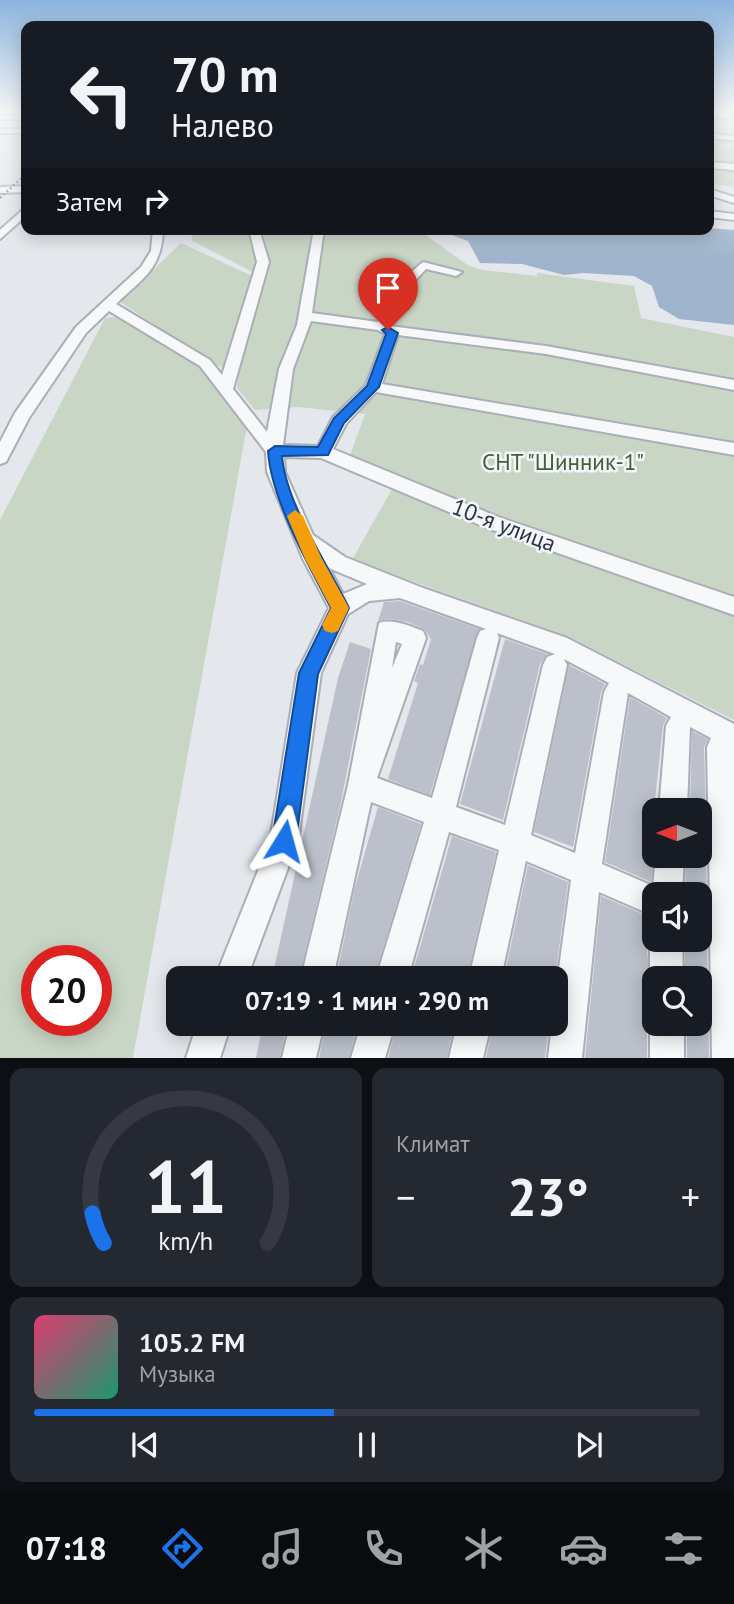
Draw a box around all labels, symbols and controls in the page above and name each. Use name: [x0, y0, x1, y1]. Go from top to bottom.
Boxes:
text: 70 m: [171, 42, 278, 106]
icon: left: [56, 49, 147, 140]
text: Налево: [171, 104, 274, 146]
icon: right: [137, 182, 175, 220]
text: Затем: [56, 185, 123, 218]
pin: [358, 258, 418, 330]
icon: arrive: [369, 269, 407, 307]
park label: СНТ "Шинник-1": [482, 447, 644, 476]
street label: 10-я улица: [448, 491, 560, 558]
north arrow: [642, 798, 712, 868]
map controls: [642, 798, 712, 1036]
position arrow: [247, 804, 321, 878]
button: sound: [642, 882, 712, 952]
speed limit sign: 20: [21, 945, 112, 1036]
button: search: [642, 966, 712, 1036]
text: 07:19 · 1 мин · 290 m: [245, 984, 489, 1017]
text: Климат: [396, 1129, 470, 1158]
text: 11: [145, 1140, 227, 1234]
text: 23°: [507, 1163, 589, 1230]
text: −: [396, 1172, 415, 1221]
text: +: [681, 1172, 700, 1221]
text: km/h: [159, 1225, 213, 1257]
text: 105.2 FM: [139, 1326, 245, 1359]
text: Музыка: [139, 1359, 216, 1388]
icon: previous: [126, 1426, 164, 1464]
icon: pause: [348, 1426, 386, 1464]
icon: next: [570, 1426, 608, 1464]
icon: directions: [158, 1524, 207, 1573]
icon: music: [258, 1524, 307, 1573]
icon: phone: [359, 1524, 408, 1573]
icon: climate: [459, 1524, 508, 1573]
icon: car: [559, 1524, 608, 1573]
icon: filters: [659, 1524, 708, 1573]
text: 07:18: [26, 1527, 107, 1569]

